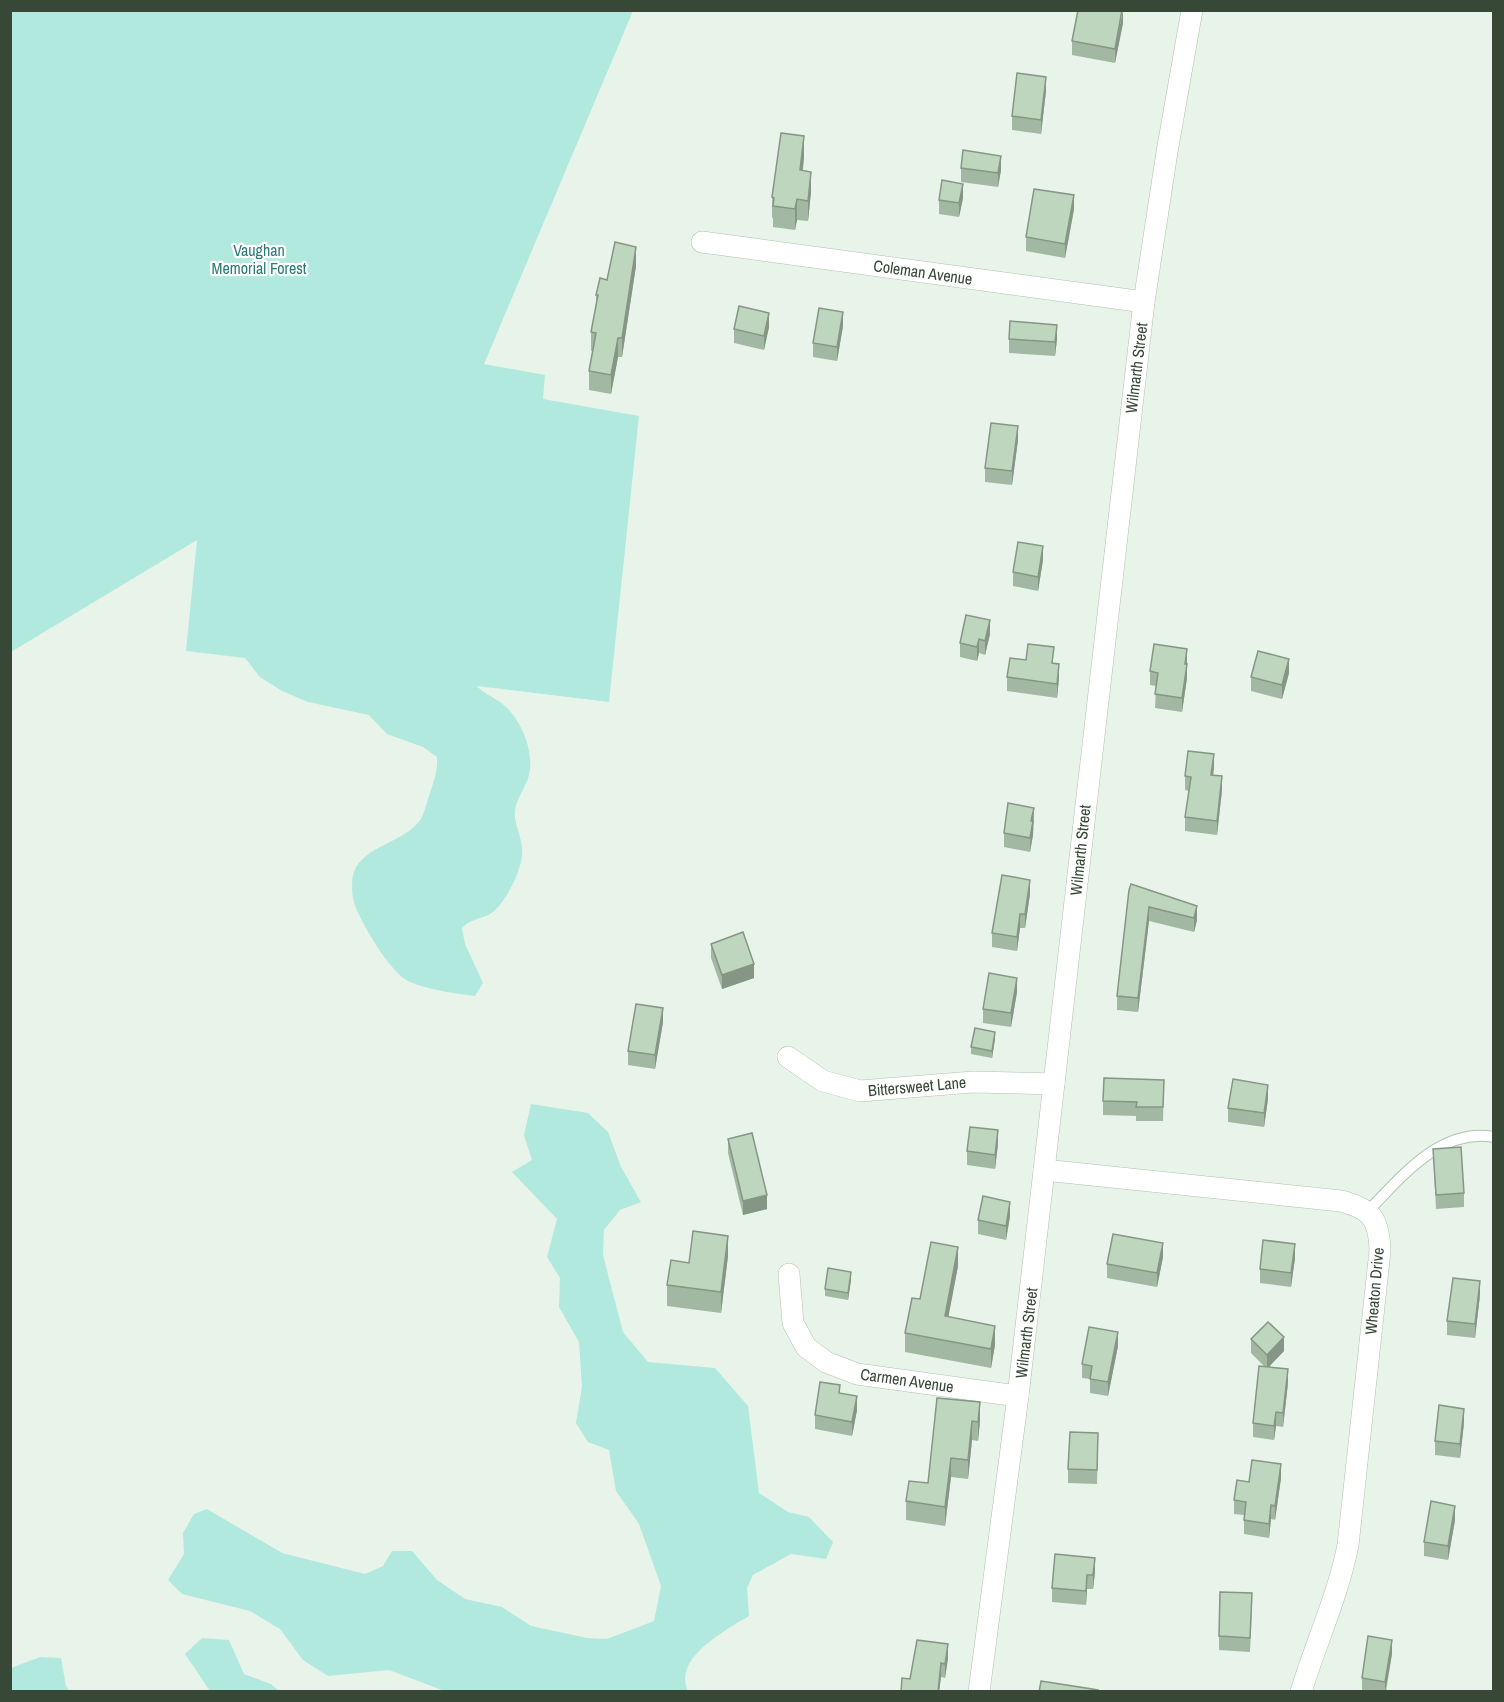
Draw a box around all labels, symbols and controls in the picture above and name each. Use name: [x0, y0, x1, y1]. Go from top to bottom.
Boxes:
park label: Vaughan Memorial Forest: [212, 239, 307, 279]
street label: Coleman Avenue: [872, 254, 974, 290]
street label: Wilmarth Street: [1120, 321, 1153, 415]
street label: Wilmarth Street: [1064, 803, 1096, 896]
street label: Bittersweet Lane: [867, 1071, 967, 1101]
street label: Wheaton Drive: [1359, 1246, 1389, 1336]
street label: Wilmarth Street: [1010, 1286, 1043, 1380]
street label: Carmen Avenue: [859, 1363, 955, 1397]

